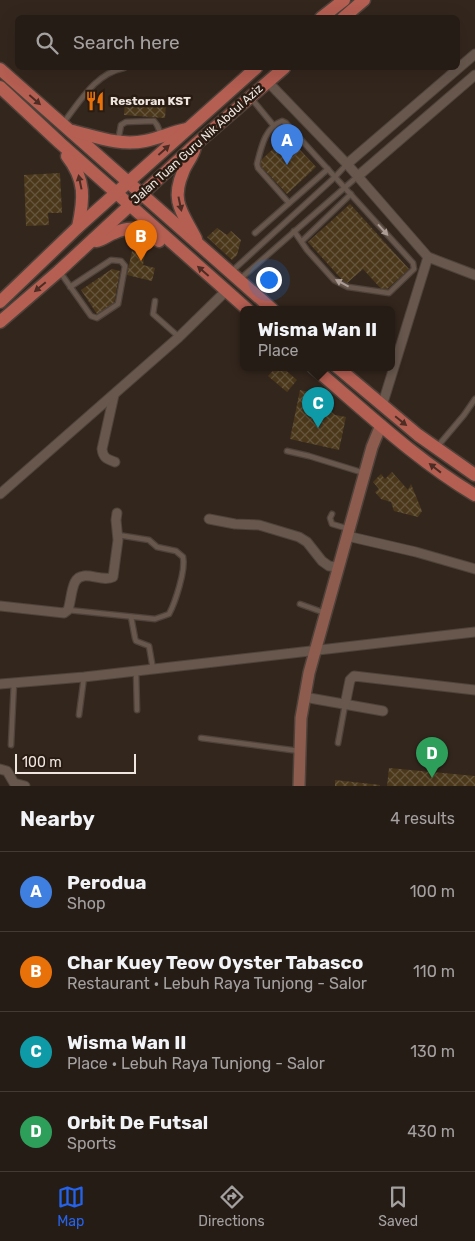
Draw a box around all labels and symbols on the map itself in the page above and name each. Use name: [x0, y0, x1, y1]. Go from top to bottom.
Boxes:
street label: Jalan Tuan Guru Nik Abdul Aziz: [128, 81, 266, 207]
restaurant icon: Restoran KST: [84, 90, 106, 112]
one-way arrow: [29, 94, 41, 106]
place label: Restoran KST: [110, 94, 191, 108]
pin: A: [271, 124, 303, 165]
one-way arrow: [158, 144, 171, 155]
one-way arrow: [76, 174, 84, 190]
one-way arrow: [176, 197, 184, 213]
pin: B: [125, 220, 157, 261]
one-way arrow: [377, 224, 389, 236]
one-way arrow: [198, 265, 210, 277]
your location: [256, 267, 282, 293]
one-way arrow: [334, 279, 349, 287]
one-way arrow: [34, 281, 47, 292]
pin: C: [302, 387, 334, 428]
one-way arrow: [394, 416, 407, 427]
one-way arrow: [429, 462, 442, 473]
pin: D: [416, 737, 448, 778]
scale bar: [15, 751, 136, 774]

